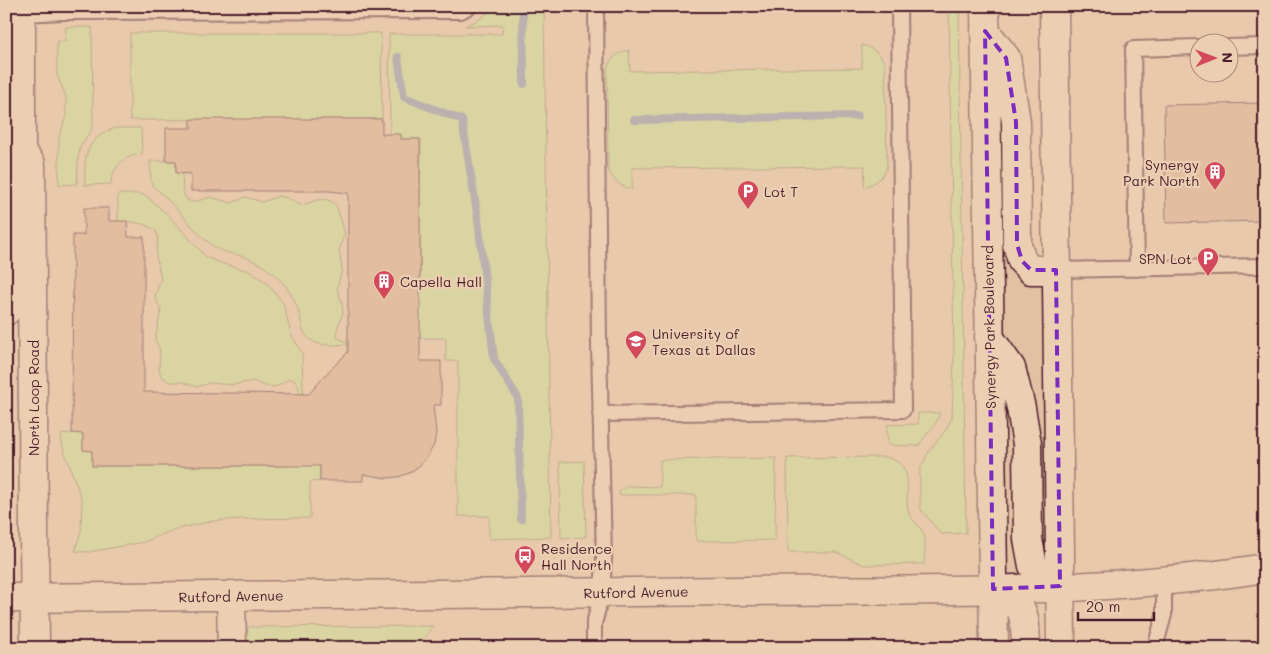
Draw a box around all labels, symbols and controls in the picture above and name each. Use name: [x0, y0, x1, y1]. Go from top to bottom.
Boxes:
north arrow: [1188, 32, 1238, 82]
text: N: [1218, 52, 1237, 63]
place label: Synergy Park North: [1123, 155, 1199, 190]
building icon: Synergy Park North: [1203, 160, 1227, 191]
parking icon: Lot T: [736, 179, 760, 210]
place label: Lot T: [764, 182, 798, 201]
street label: Synergy Park Boulevard: [978, 245, 1000, 409]
parking icon: SPN Lot: [1196, 246, 1220, 277]
place label: SPN Lot: [1139, 249, 1192, 268]
building icon: Capella Hall: [372, 269, 396, 300]
place label: Capella Hall: [400, 272, 482, 291]
place label: University of Texas at Dallas: [652, 324, 756, 359]
school or university icon: University of Texas at Dallas: [624, 329, 648, 360]
street label: North Loop Road: [24, 340, 43, 456]
place label: Residence Hall North: [541, 539, 612, 574]
bus stop icon: Residence Hall North: [513, 544, 537, 575]
street label: Rutford Avenue: [583, 582, 689, 602]
street label: Rutford Avenue: [178, 586, 284, 606]
scale bar: [1078, 589, 1155, 621]
text: 20 m: [1086, 596, 1120, 616]

